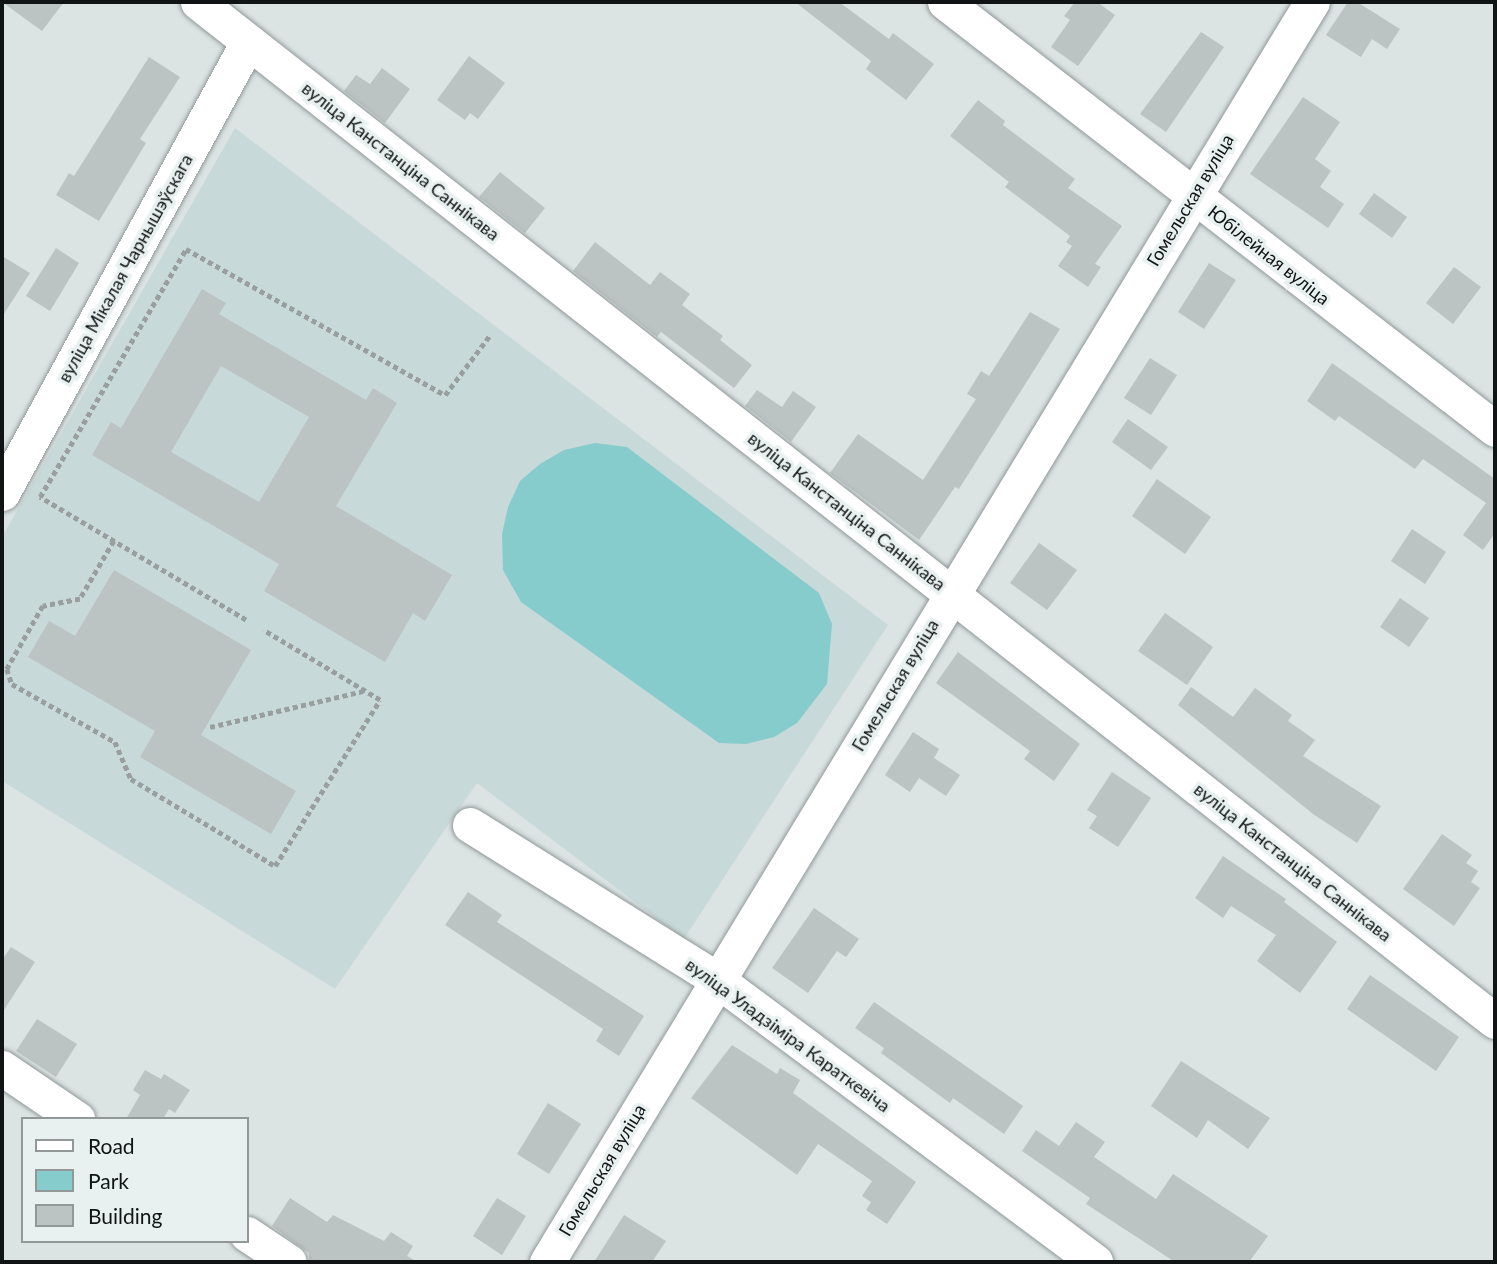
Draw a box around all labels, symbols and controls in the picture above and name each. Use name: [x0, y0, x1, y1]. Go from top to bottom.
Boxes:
street label: вуліца Канстанціна Саннікава: [298, 77, 504, 245]
street label: Гомельская вуліца: [1142, 130, 1238, 270]
street label: вуліца Мікалая Чарнышэўскага: [53, 150, 197, 386]
street label: Юбілейная вуліца: [1204, 201, 1334, 309]
street label: вуліца Канстанціна Саннікава: [744, 427, 950, 595]
street label: Гомельская вуліца: [847, 615, 943, 755]
street label: вуліца Канстанціна Саннікава: [1190, 778, 1396, 946]
street label: вуліца Уладзіміра Караткевіча: [681, 953, 895, 1117]
street label: Гомельская вуліца: [554, 1100, 650, 1240]
legend: [21, 1117, 248, 1243]
text: Road: [88, 1133, 135, 1158]
text: Park: [88, 1168, 129, 1193]
text: Building: [88, 1203, 163, 1228]

